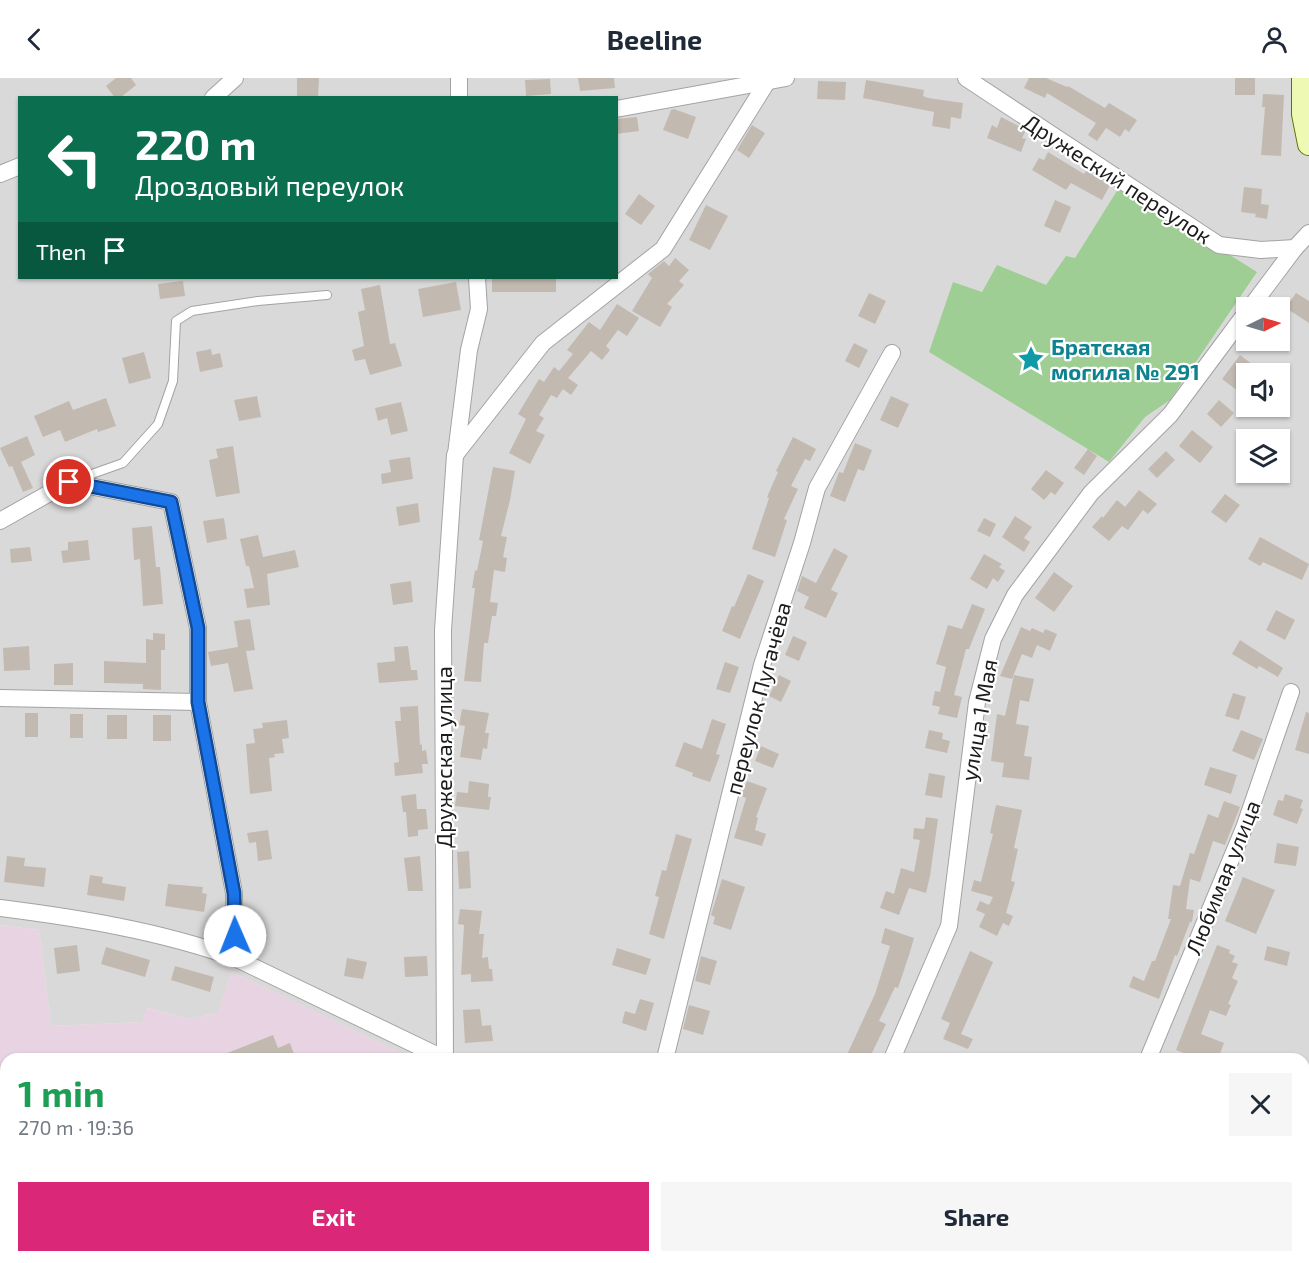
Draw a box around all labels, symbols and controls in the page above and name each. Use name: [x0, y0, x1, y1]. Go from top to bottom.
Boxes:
icon: back: [18, 23, 51, 56]
text: Beeline: [607, 23, 702, 55]
icon: person: [1258, 23, 1291, 56]
street label: Дружеский переулок: [1019, 107, 1217, 249]
text: 220 m: [135, 118, 256, 168]
icon: left: [36, 120, 114, 198]
text: Дроздовый переулок: [135, 169, 404, 201]
icon: arrive: [98, 234, 131, 267]
text: Then: [36, 238, 86, 264]
north arrow: [1236, 297, 1290, 351]
map controls: [1236, 297, 1290, 483]
place label: Братская могила № 291: [1051, 333, 1200, 384]
place icon: Братская могила № 291: [1016, 344, 1046, 374]
button: sound: [1236, 363, 1290, 417]
button: layers: [1236, 429, 1290, 483]
pin: [43, 456, 94, 507]
icon: arrive: [52, 465, 85, 498]
street label: переулок Пугачёва: [719, 599, 796, 797]
street label: улица 1 Мая: [954, 657, 1003, 783]
street label: Дружеская улица: [430, 666, 457, 848]
street label: Любимая улица: [1179, 796, 1266, 958]
position arrow: [203, 904, 267, 968]
text: 1 min: [18, 1071, 105, 1114]
button: close: [1229, 1073, 1292, 1136]
text: 270 m · 19:36: [18, 1115, 134, 1139]
button: Exit: [18, 1182, 649, 1251]
button: Share: [661, 1182, 1292, 1251]

